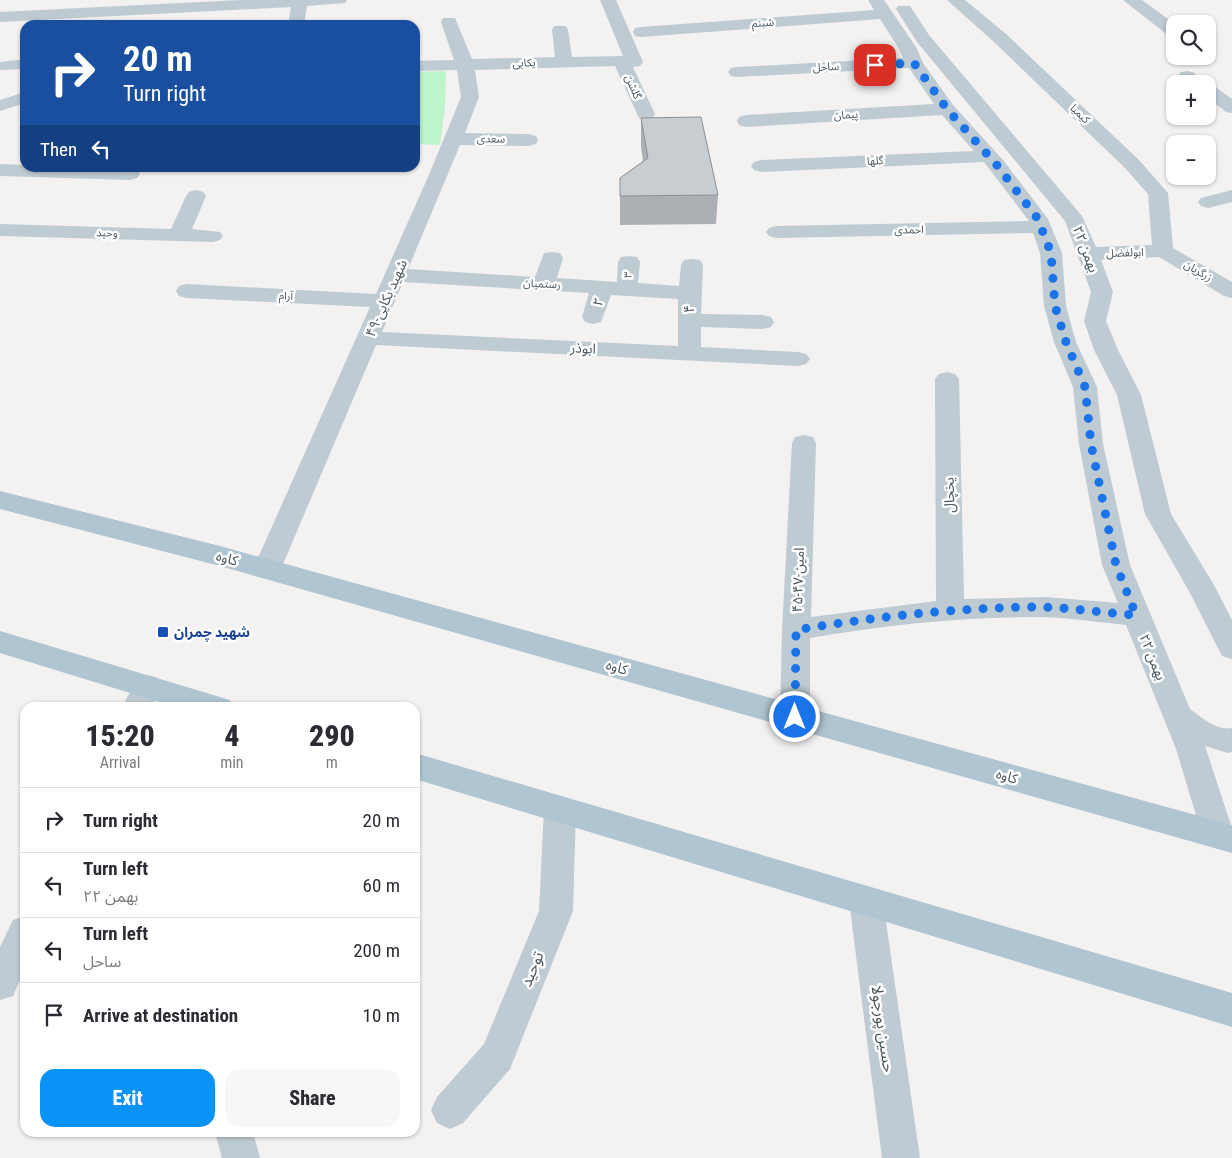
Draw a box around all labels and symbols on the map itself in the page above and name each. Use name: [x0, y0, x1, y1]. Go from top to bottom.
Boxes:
street label: شبنم: [751, 16, 775, 32]
pin: [854, 44, 896, 86]
street label: یکایی: [512, 56, 536, 70]
street label: ساحل: [813, 60, 840, 74]
street label: گلشن: [622, 73, 644, 102]
street label: کیمیا: [1067, 102, 1093, 127]
street label: پیمان: [833, 108, 859, 123]
street label: سعدی: [477, 132, 506, 146]
street label: گلها: [866, 154, 884, 168]
street label: احمدی: [894, 223, 924, 237]
street label: ۲۲ بهمن: [1069, 224, 1102, 275]
street label: وحید: [96, 226, 118, 240]
street label: ابولفضل: [1106, 246, 1144, 260]
street label: ۴۹-شهید بکایی: [362, 257, 411, 340]
street label: زرگریان: [1182, 258, 1214, 284]
street label: ۳: [621, 271, 635, 279]
street label: رستمیان: [523, 277, 561, 292]
street label: آرام: [278, 289, 294, 304]
street label: ۲: [589, 296, 607, 308]
street label: ۴: [681, 305, 697, 313]
street label: ابوذر: [569, 339, 596, 358]
street label: یخچال: [941, 477, 959, 513]
street label: کاوه: [214, 547, 240, 570]
street label: ۴۵-۴۷-امین: [789, 547, 808, 613]
place label: شهید چمران: [174, 624, 250, 642]
marker: شهید چمران: [156, 625, 170, 639]
street label: ۲۲ بهمن: [1136, 632, 1170, 683]
street label: کاوه: [604, 656, 630, 679]
position arrow: [768, 690, 820, 742]
street label: کاوه: [994, 765, 1020, 788]
street label: توحید: [516, 948, 548, 989]
street label: حسین پورجولا: [866, 984, 899, 1074]

